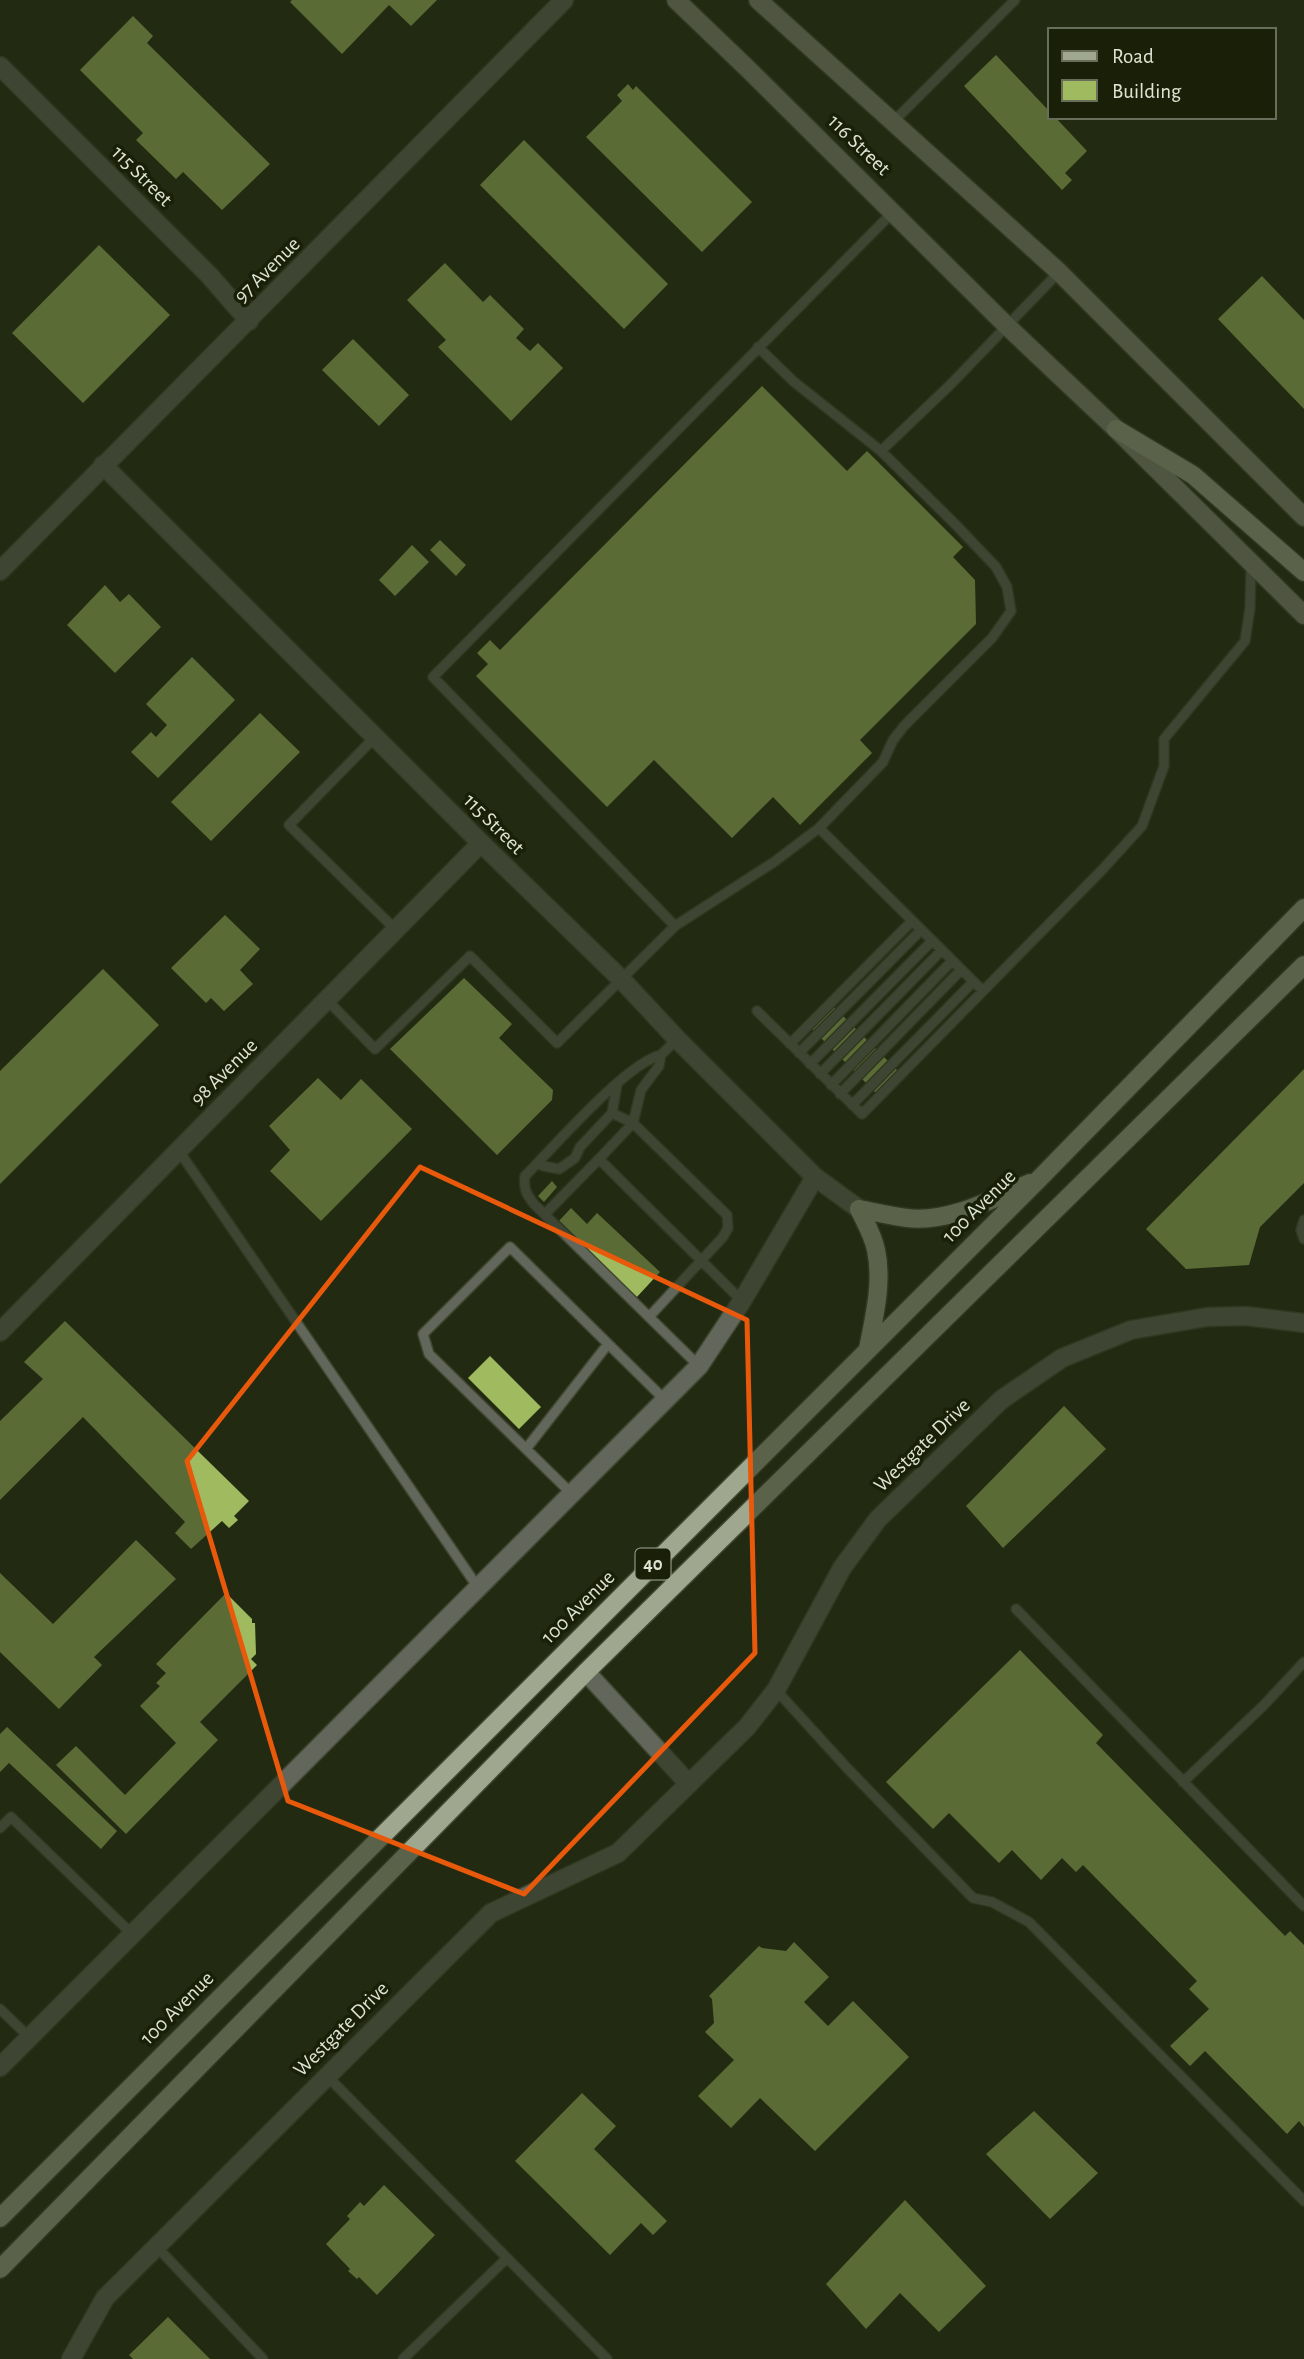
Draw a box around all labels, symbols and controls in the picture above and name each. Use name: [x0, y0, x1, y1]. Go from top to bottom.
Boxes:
legend: [1048, 28, 1276, 119]
text: Road: [1112, 46, 1154, 67]
text: Building: [1112, 81, 1182, 102]
street label: 116 Street: [824, 111, 894, 180]
street label: 115 Street: [108, 142, 177, 211]
street label: 97 Avenue: [230, 233, 304, 307]
street label: 115 Street: [460, 790, 529, 859]
street label: 98 Avenue: [187, 1035, 261, 1109]
street label: 100 Avenue: [938, 1165, 1020, 1247]
street label: Westgate Drive: [870, 1394, 974, 1496]
road number: 40: [636, 1548, 670, 1580]
street label: 100 Avenue: [537, 1566, 619, 1648]
street label: 100 Avenue: [136, 1967, 218, 2049]
street label: Westgate Drive: [290, 1978, 392, 2080]

